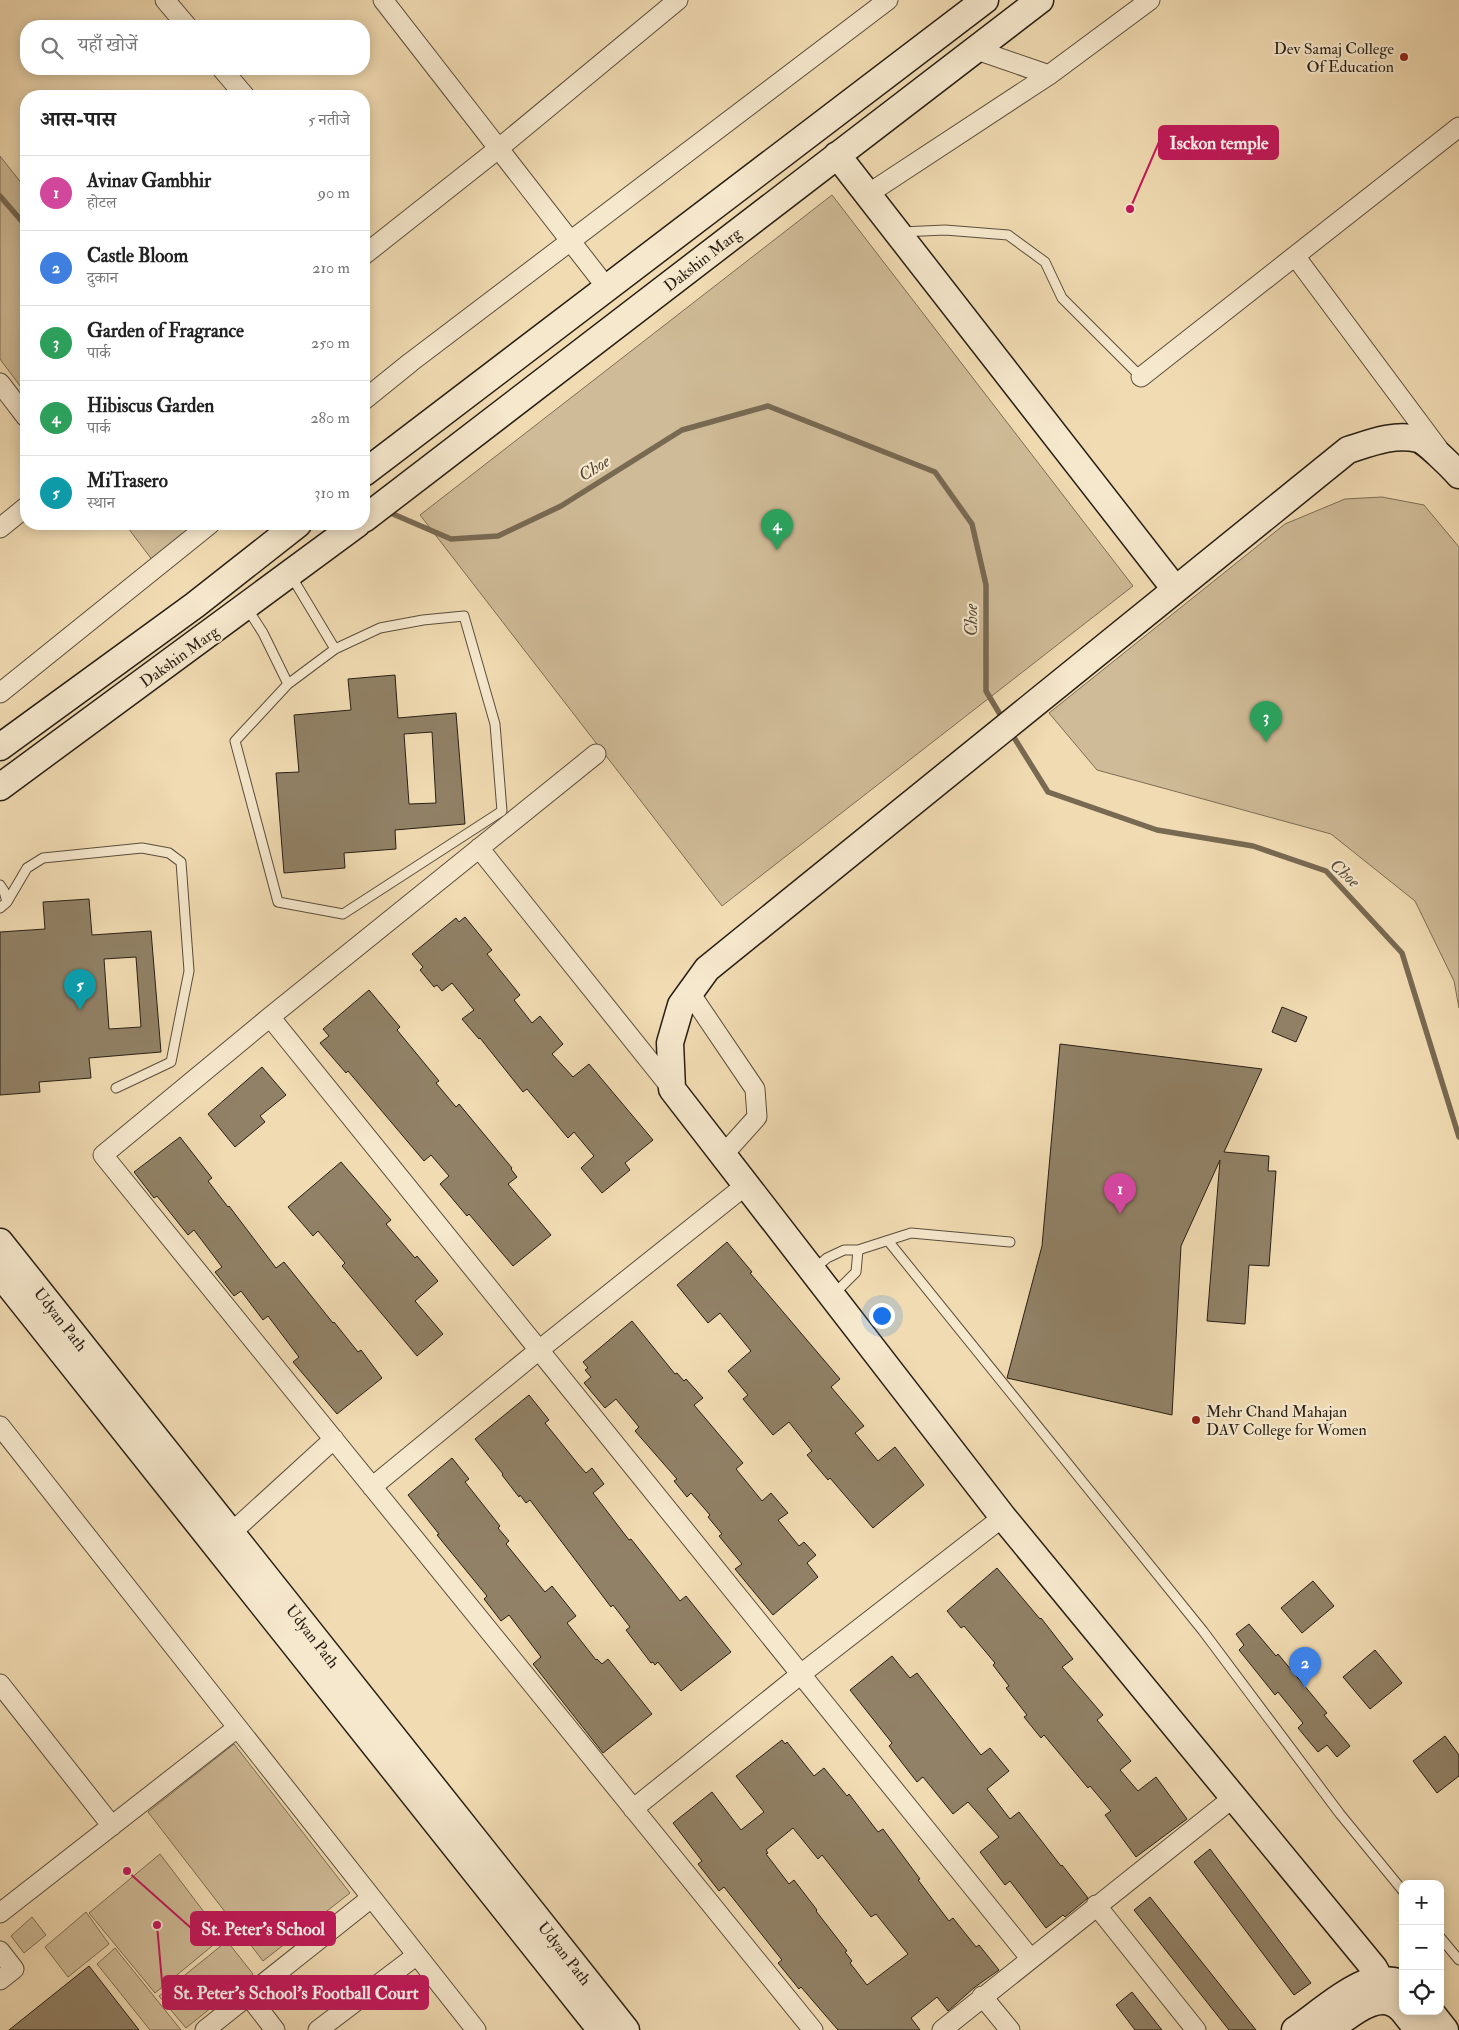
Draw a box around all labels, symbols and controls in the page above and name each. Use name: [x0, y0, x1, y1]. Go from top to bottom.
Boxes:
search box: [20, 20, 370, 75]
text: यहाँ खोजें: [78, 33, 138, 57]
icon: search: [38, 34, 66, 62]
place label: Dev Samaj College Of Education: [1274, 39, 1394, 77]
marker: Dev Samaj College Of Education: [1398, 51, 1410, 63]
text: आस-पास: [40, 106, 116, 133]
text: 5 नतीजे: [308, 110, 350, 130]
callout: Isckon temple: [1159, 126, 1278, 159]
text: Isckon temple: [1169, 132, 1269, 155]
text: Avinav Gambhir: [87, 169, 211, 193]
text: 1: [53, 183, 59, 203]
text: 90 m: [318, 183, 350, 203]
text: होटल: [87, 193, 116, 213]
street label: Dakshin Marg: [660, 223, 746, 296]
text: Castle Bloom: [87, 244, 188, 268]
text: 2: [52, 258, 60, 278]
text: 210 m: [312, 258, 350, 278]
text: दुकान: [87, 268, 118, 288]
text: Garden of Fragrance: [87, 319, 244, 343]
text: 3: [53, 333, 59, 353]
text: 250 m: [311, 333, 350, 353]
text: पार्क: [87, 343, 111, 363]
text: Hibiscus Garden: [87, 394, 214, 418]
text: 4: [52, 408, 60, 428]
text: 280 m: [310, 408, 350, 428]
text: पार्क: [87, 418, 111, 438]
water label: Choe: [574, 449, 615, 487]
text: MiTrasero: [87, 469, 168, 493]
text: 5: [52, 483, 60, 503]
text: 310 m: [314, 483, 350, 503]
text: स्थान: [87, 493, 115, 513]
pin: 4: [761, 509, 793, 550]
water label: Choe: [960, 603, 983, 636]
street label: Dakshin Marg: [136, 621, 224, 692]
pin: 3: [1250, 701, 1282, 742]
water label: Choe: [1325, 854, 1365, 894]
pin: 5: [64, 969, 96, 1010]
pin: 1: [1104, 1173, 1136, 1214]
street label: Udyan Path: [29, 1284, 92, 1356]
your location: [869, 1303, 895, 1329]
place label: Mehr Chand Mahajan DAV College for Women: [1206, 1402, 1367, 1440]
marker: Mehr Chand Mahajan DAV College for Women: [1190, 1414, 1202, 1426]
street label: Udyan Path: [281, 1601, 344, 1673]
pin: 2: [1289, 1647, 1321, 1688]
map controls: [1399, 1880, 1444, 2015]
button: +: [1399, 1880, 1444, 1925]
callout: St. Peter's School: [191, 1912, 335, 1945]
text: St. Peter's School: [201, 1918, 325, 1941]
street label: Udyan Path: [533, 1918, 596, 1990]
button: −: [1399, 1925, 1444, 1970]
button: locate: [1399, 1970, 1444, 2015]
callout: St. Peter's School's Football Court: [163, 1976, 428, 2009]
text: St. Peter's School's Football Court: [174, 1982, 419, 2005]

